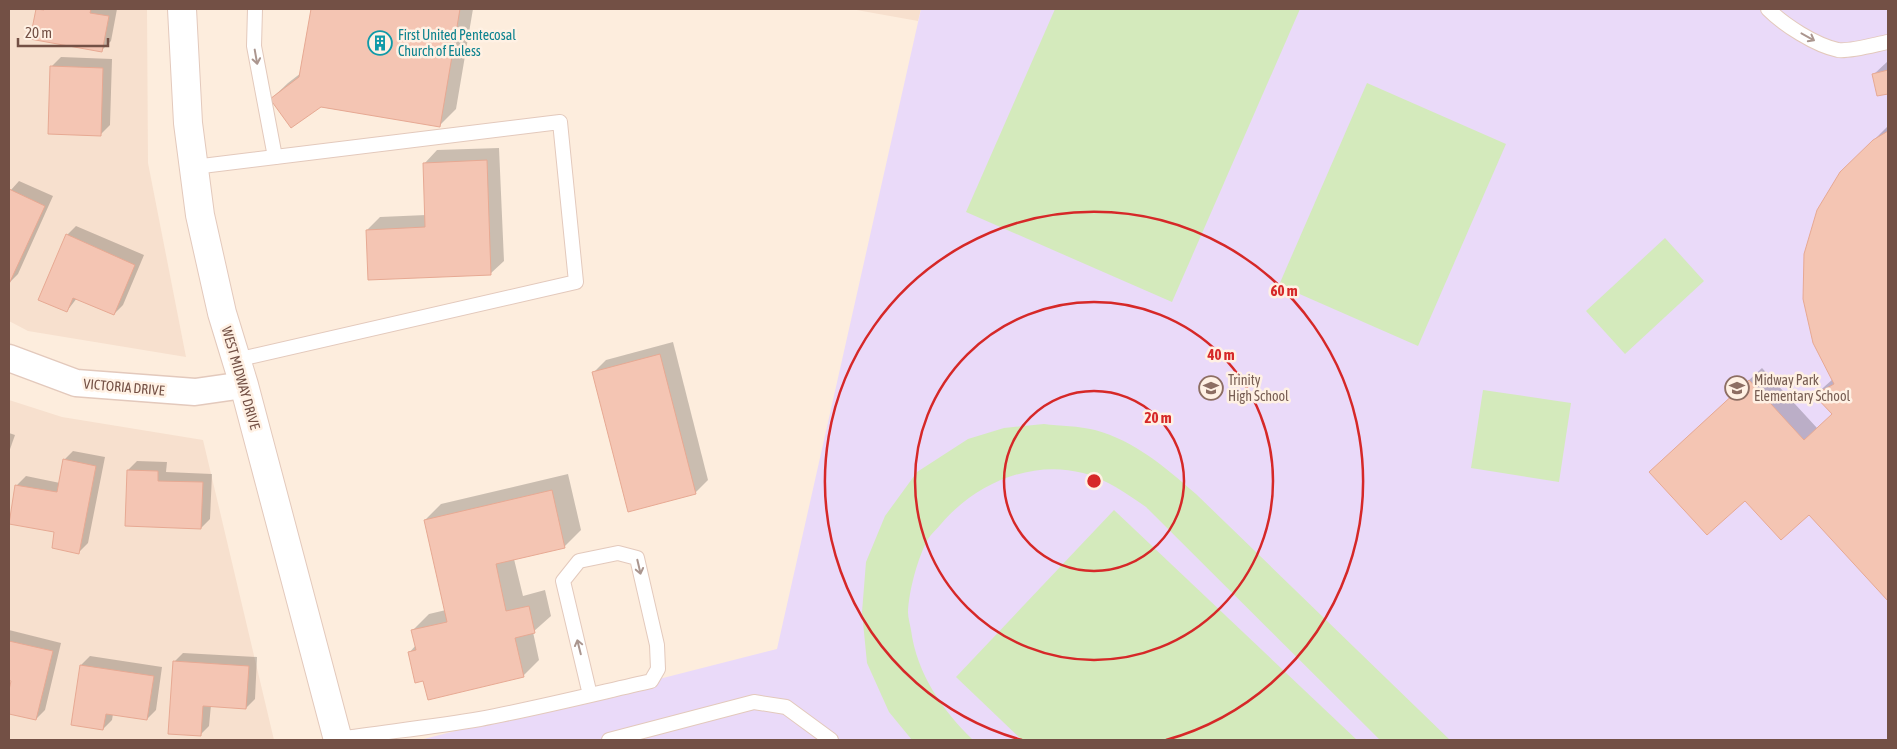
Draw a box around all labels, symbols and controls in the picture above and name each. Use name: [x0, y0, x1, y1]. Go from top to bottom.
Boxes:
scale bar: [18, 15, 108, 47]
text: 20 m: [25, 24, 52, 41]
place label: First United Pentecosal Church of Euless: [398, 27, 516, 59]
building icon: First United Pentecosal Church of Euless: [367, 30, 393, 56]
one-way arrow: [1800, 32, 1814, 42]
one-way arrow: [252, 49, 262, 65]
text: 60 m: [1271, 282, 1298, 299]
street label: WEST MIDWAY DRIVE: [219, 325, 263, 431]
text: 40 m: [1207, 346, 1235, 363]
place label: Trinity High School: [1228, 372, 1289, 404]
place label: Midway Park Elementary School: [1754, 372, 1850, 404]
street label: VICTORIA DRIVE: [83, 375, 165, 399]
school or university icon: Trinity High School: [1198, 375, 1224, 401]
school or university icon: Midway Park Elementary School: [1724, 375, 1750, 401]
text: 20 m: [1145, 409, 1172, 426]
centre of rings: [1085, 472, 1103, 490]
one-way arrow: [635, 559, 644, 575]
one-way arrow: [574, 640, 583, 656]

